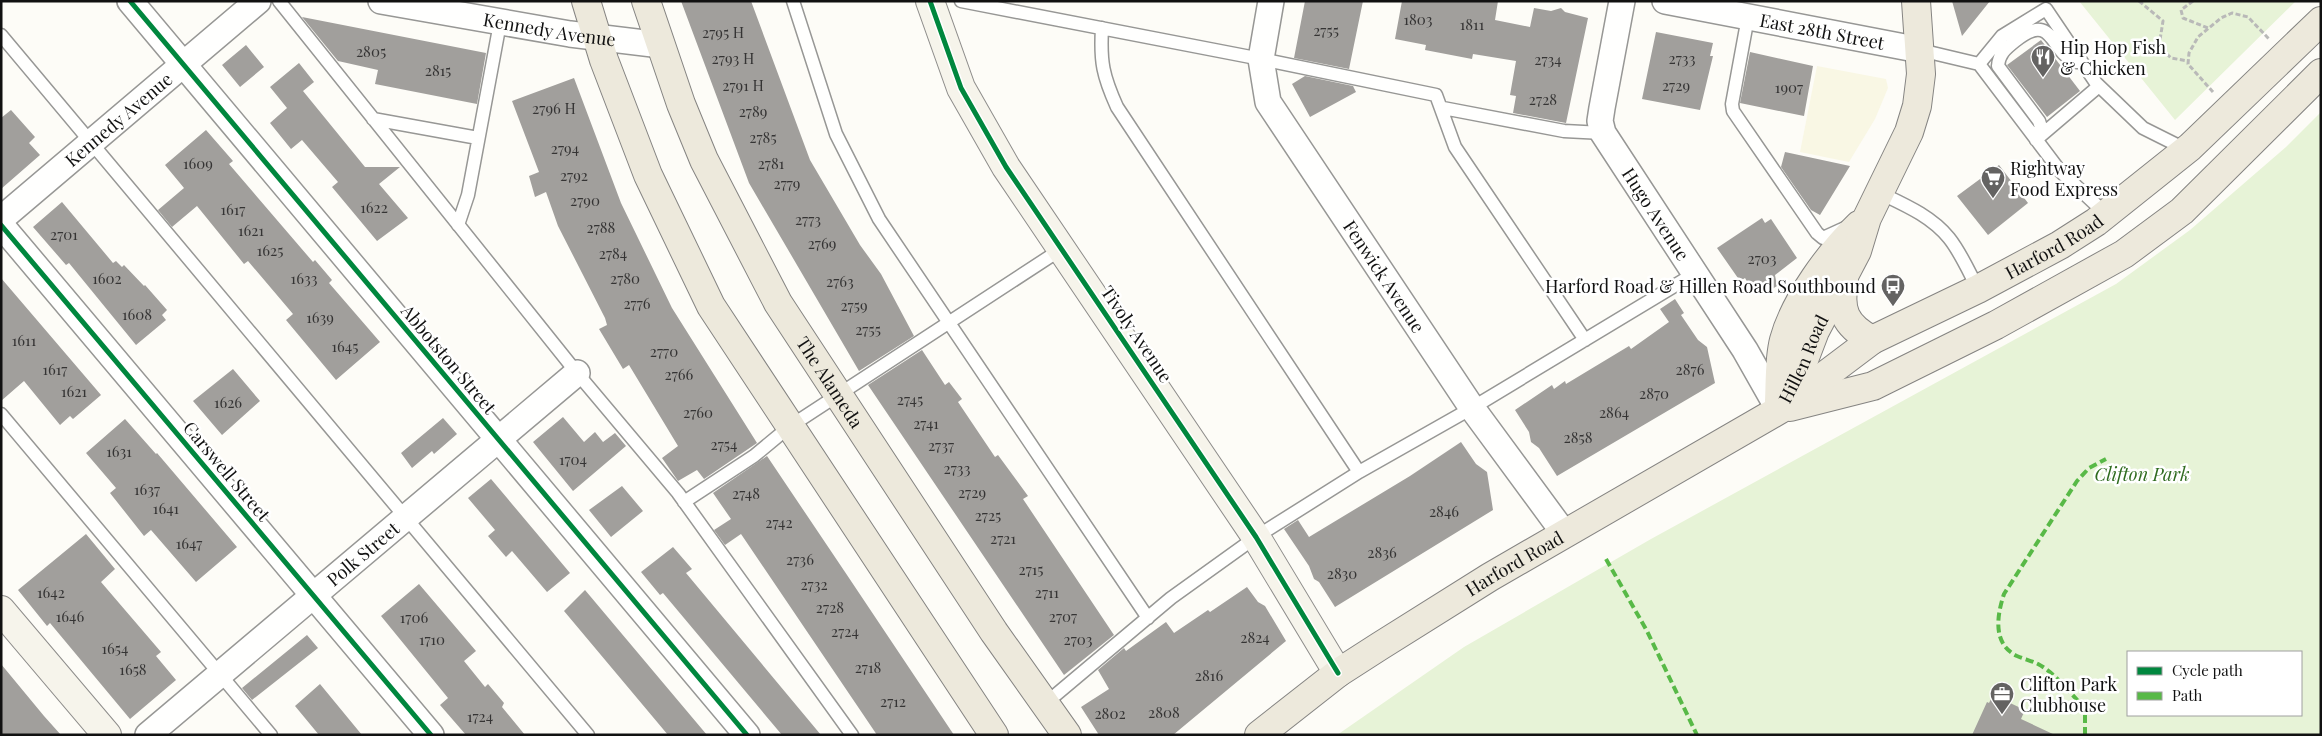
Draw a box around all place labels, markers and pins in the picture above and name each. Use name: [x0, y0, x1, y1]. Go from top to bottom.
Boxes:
place label: Hip Hop Fish & Chicken: [2060, 35, 2167, 80]
restaurant icon: Hip Hop Fish & Chicken: [2030, 44, 2056, 78]
place label: Rightway Food Express: [2010, 156, 2118, 201]
supermarket icon: Rightway Food Express: [1980, 165, 2006, 199]
bus stop icon: Harford Road & Hillen Road Southbound: [1880, 273, 1906, 307]
place label: Harford Road & Hillen Road Southbound: [1545, 274, 1877, 298]
place label: Clifton Park Clubhouse: [2020, 672, 2117, 717]
office icon: Clifton Park Clubhouse: [1989, 681, 2015, 715]

